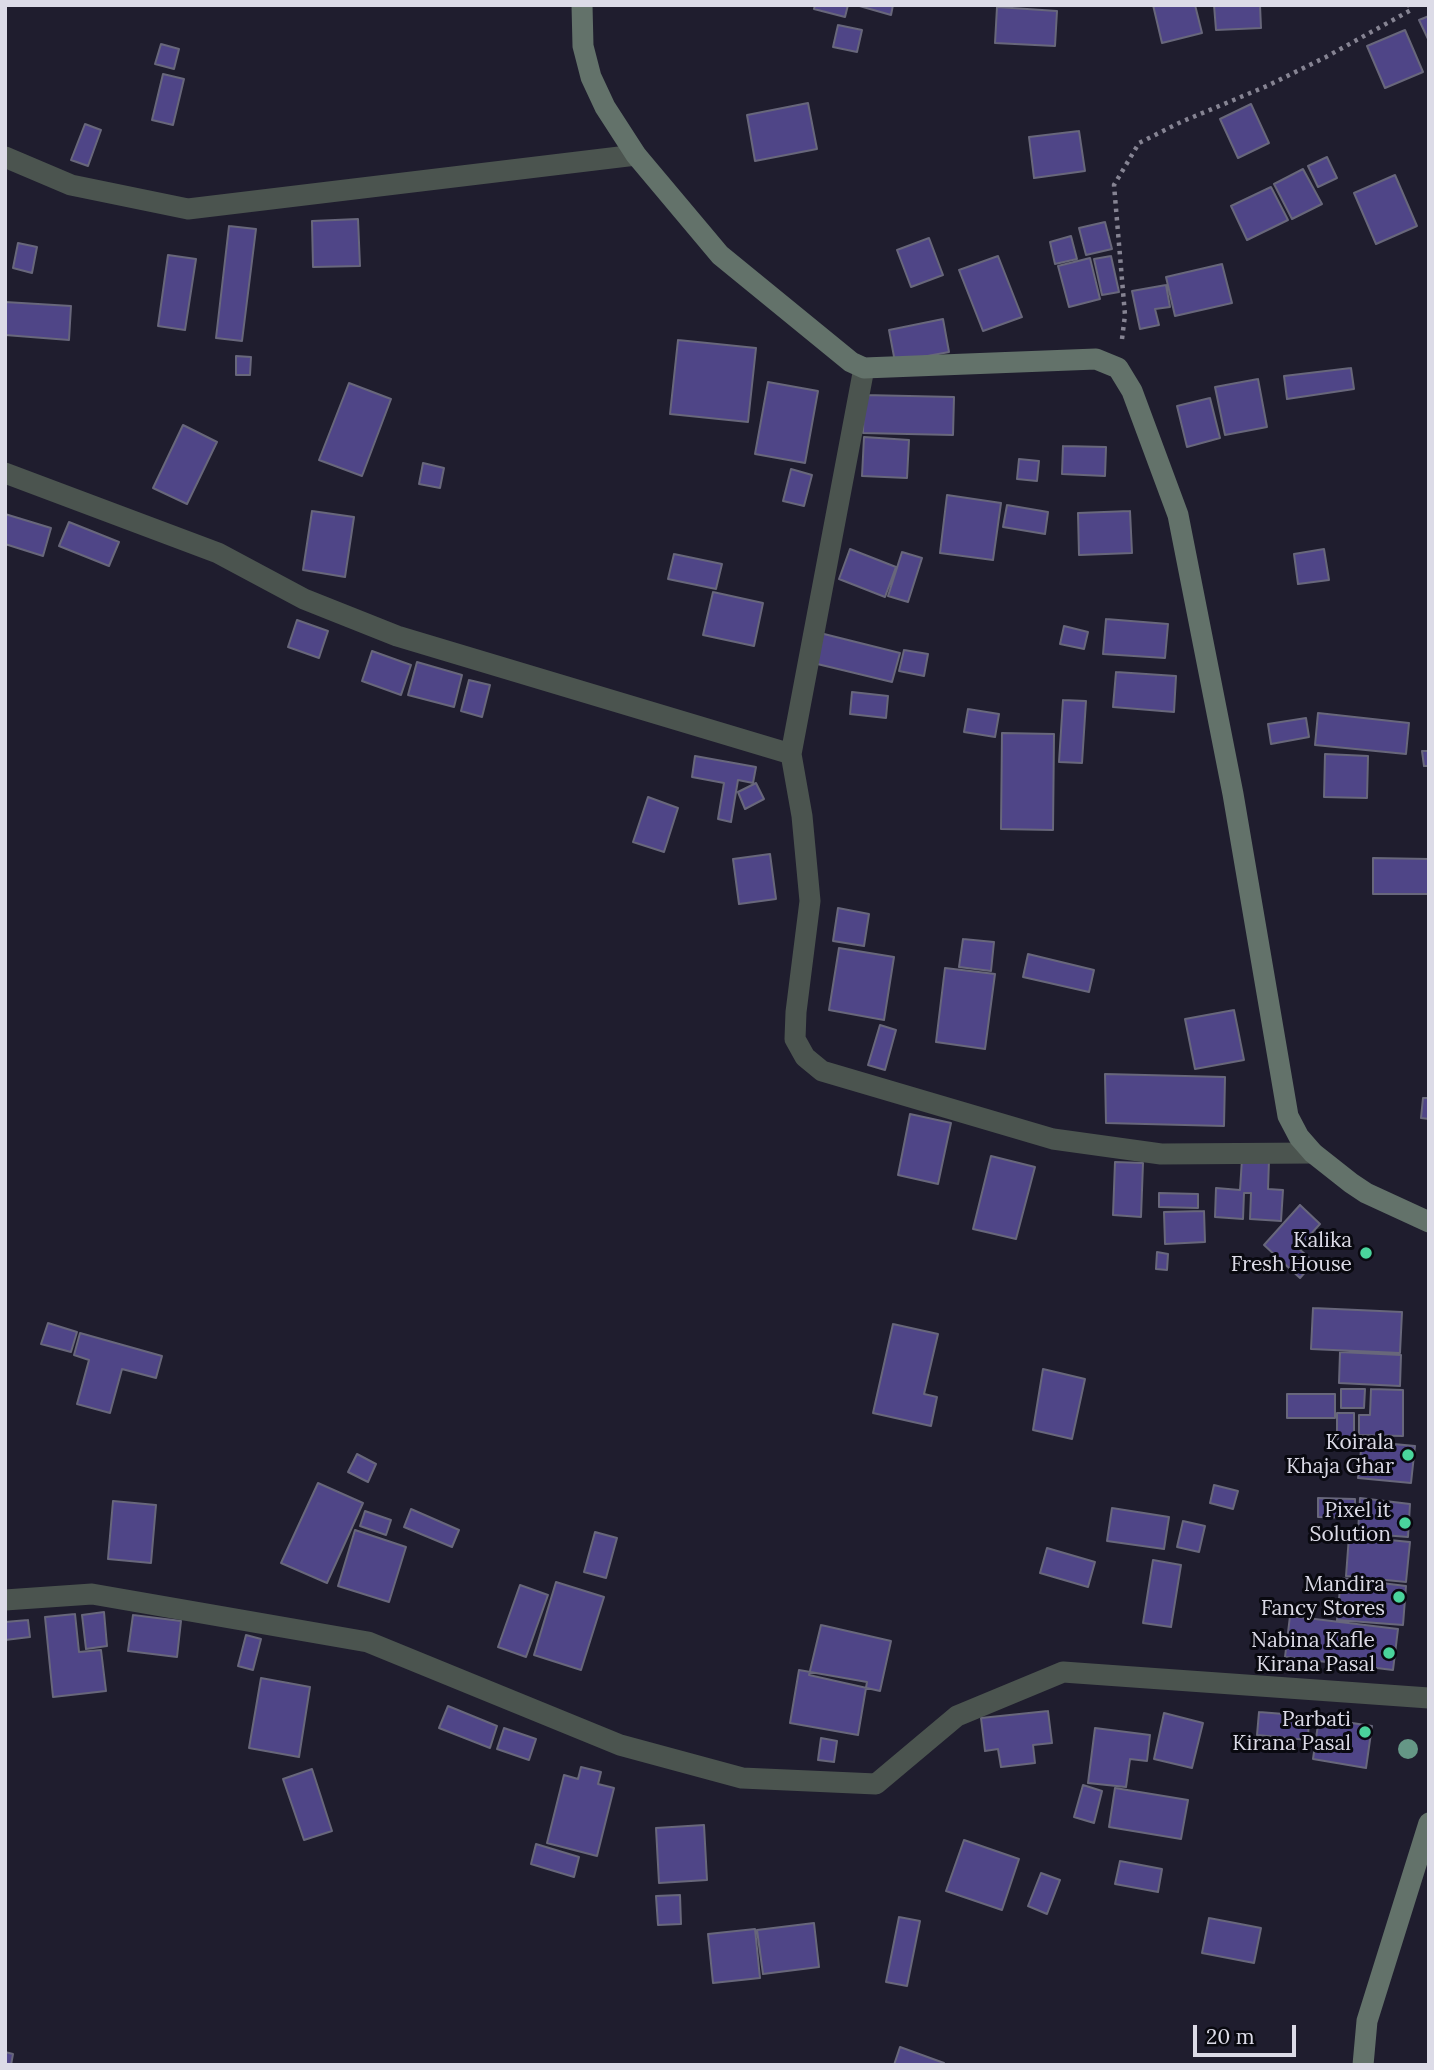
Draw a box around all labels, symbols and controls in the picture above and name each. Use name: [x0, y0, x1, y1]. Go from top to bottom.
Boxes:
place label: Kalika Fresh House: [1231, 1228, 1352, 1278]
marker: Kalika Fresh House: [1358, 1245, 1374, 1261]
place label: Koirala Khaja Ghar: [1286, 1430, 1394, 1480]
marker: Koirala Khaja Ghar: [1400, 1447, 1416, 1463]
place label: Pixel it Solution: [1309, 1498, 1391, 1548]
marker: Pixel it Solution: [1397, 1515, 1413, 1531]
place label: Mandira Fancy Stores: [1261, 1572, 1385, 1622]
marker: Mandira Fancy Stores: [1391, 1589, 1407, 1605]
place label: Nabina Kafle Kirana Pasal: [1251, 1628, 1375, 1678]
marker: Nabina Kafle Kirana Pasal: [1381, 1645, 1397, 1661]
place label: Parbati Kirana Pasal: [1232, 1707, 1351, 1757]
marker: Parbati Kirana Pasal: [1357, 1724, 1373, 1740]
scale bar: [1196, 2010, 1299, 2054]
text: 20 m: [1206, 2023, 1255, 2050]

